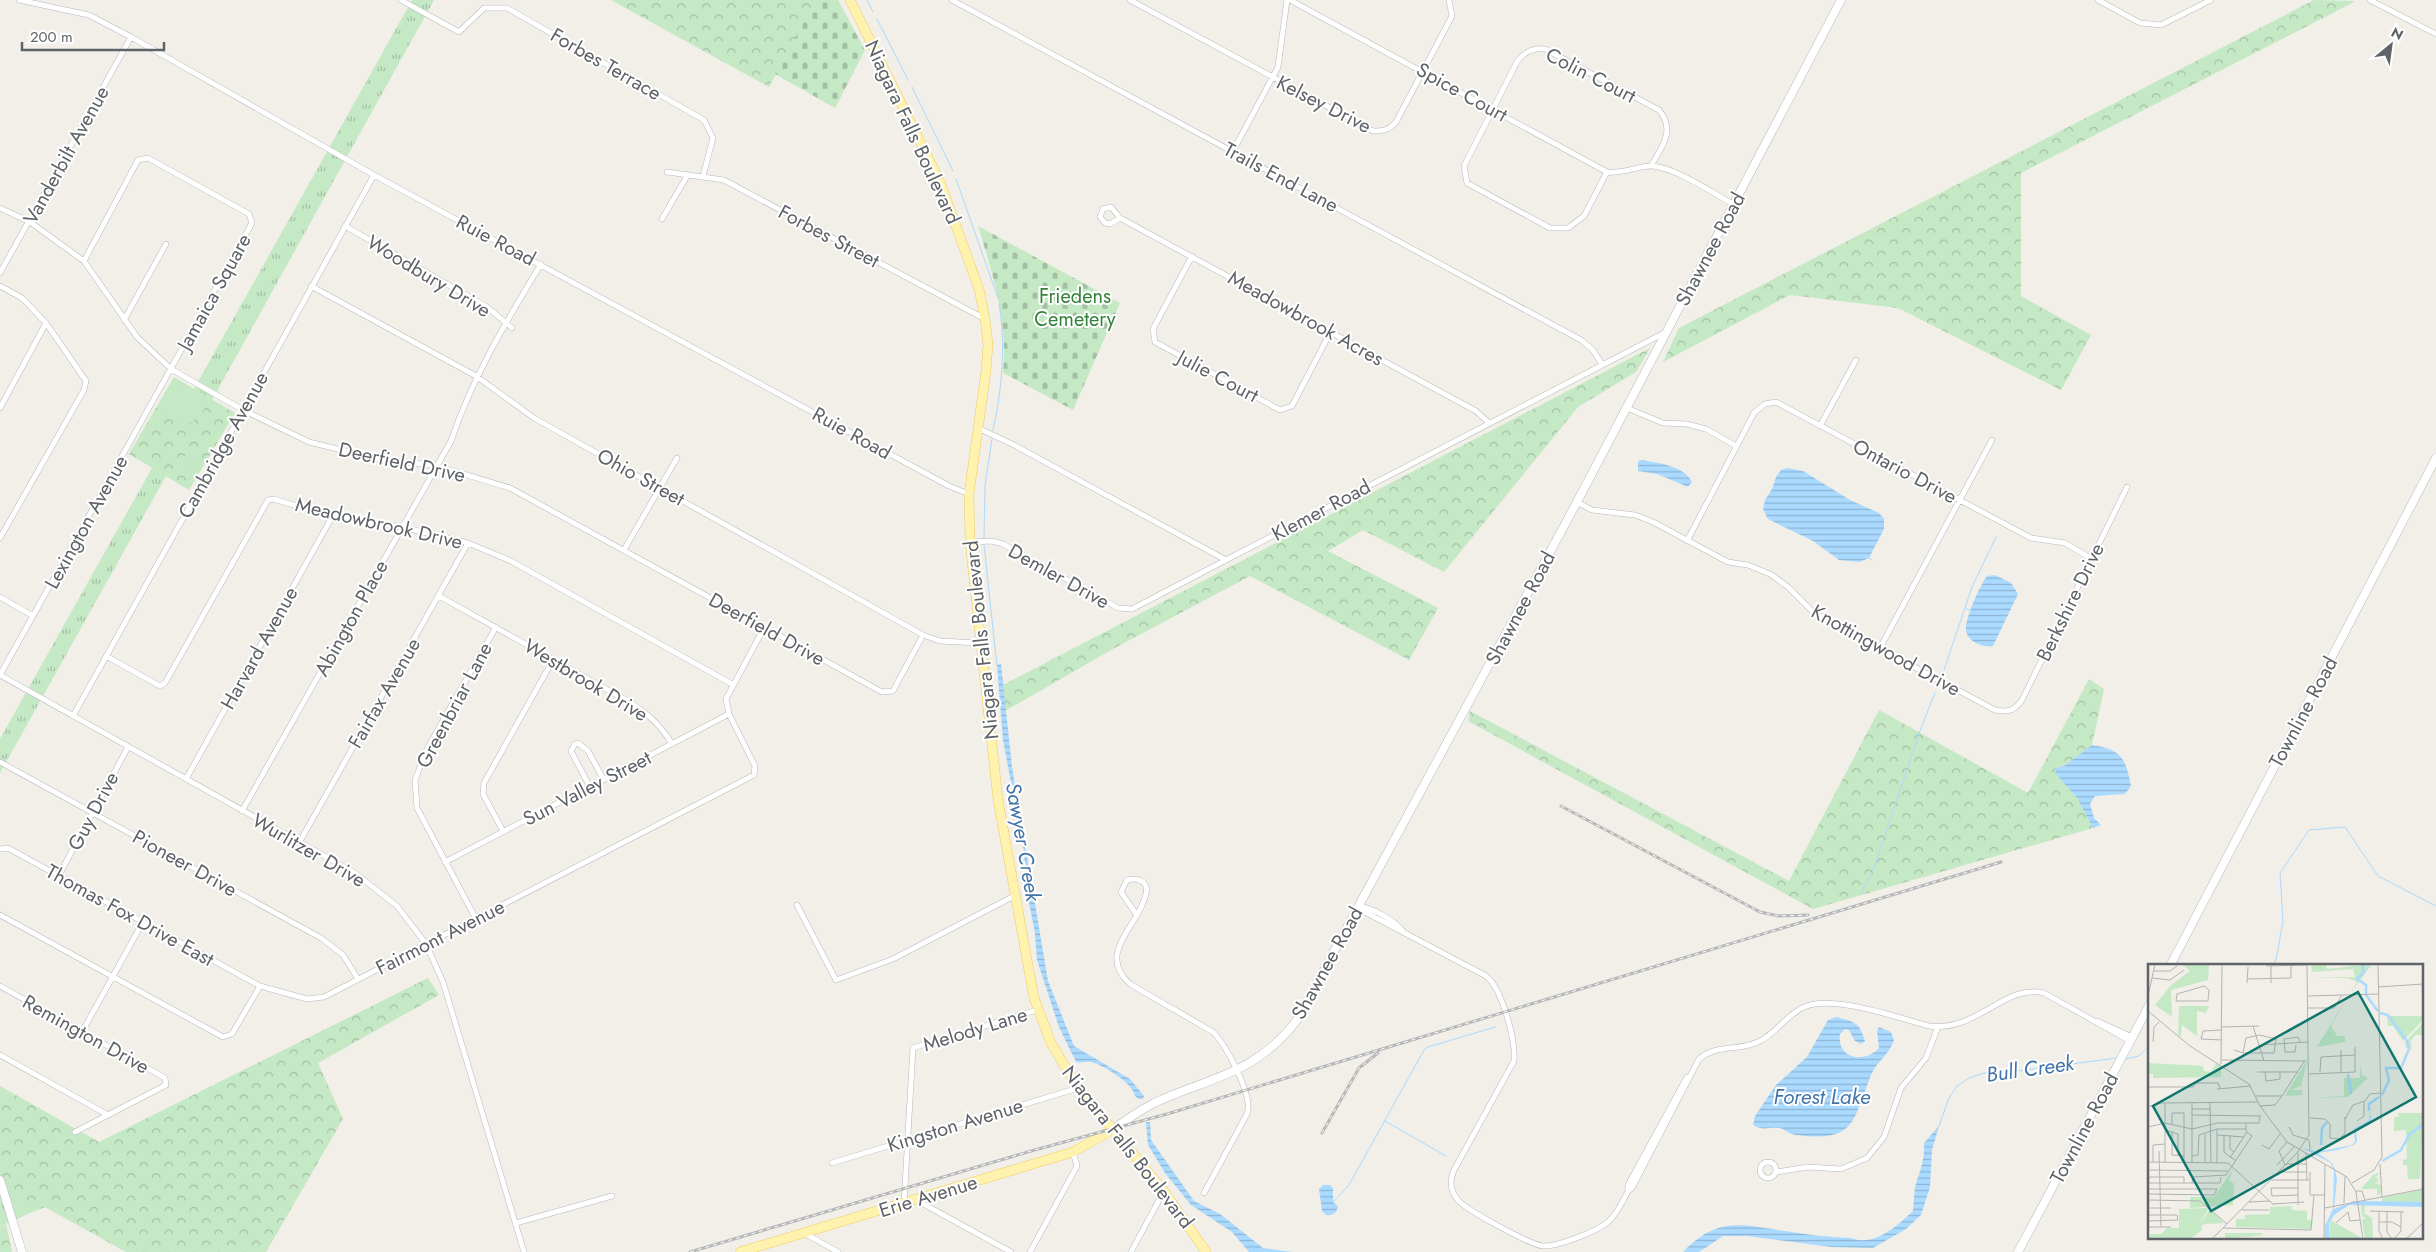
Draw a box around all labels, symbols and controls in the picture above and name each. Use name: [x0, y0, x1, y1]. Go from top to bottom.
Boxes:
scale bar: [22, 20, 165, 52]
north arrow: [2366, 20, 2416, 70]
street label: Forbes Terrace: [545, 21, 667, 108]
text: N: [2388, 22, 2407, 45]
text: 200 m: [30, 26, 73, 48]
street label: Niagara Falls Boulevard: [857, 35, 968, 229]
street label: Colin Court: [1541, 40, 1641, 111]
street label: Spice Court: [1411, 55, 1513, 130]
street label: Kelsey Drive: [1271, 68, 1376, 141]
street label: Vanderbilt Avenue: [16, 81, 116, 230]
street label: Trails End Lane: [1218, 135, 1343, 220]
street label: Shawnee Road: [1668, 187, 1753, 311]
street label: Forbes Street: [773, 198, 885, 275]
street label: Ruie Road: [451, 207, 541, 274]
street label: Woodbury Drive: [361, 228, 496, 325]
street label: Jamaica Square: [169, 229, 258, 358]
street label: Meadowbrook Acres: [1223, 264, 1389, 373]
park label: Friedens Cemetery: [1034, 282, 1116, 334]
street label: Julie Court: [1169, 342, 1264, 410]
street label: Cambridge Avenue: [171, 367, 276, 524]
street label: Ruie Road: [807, 400, 897, 467]
street label: Ontario Drive: [1848, 432, 1962, 511]
street label: Deerfield Drive: [336, 435, 468, 490]
street label: Ohio Street: [592, 441, 690, 514]
street label: Lexington Avenue: [38, 450, 135, 594]
street label: Klemer Road: [1267, 472, 1376, 549]
street label: Meadowbrook Drive: [292, 490, 465, 557]
street label: Demler Drive: [1003, 537, 1115, 616]
street label: Berkshire Drive: [2029, 538, 2112, 666]
street label: Niagara Falls Boulevard: [957, 539, 1006, 741]
street label: Shawnee Road: [1478, 546, 1563, 670]
street label: Abington Place: [307, 555, 395, 682]
street label: Harvard Avenue: [214, 582, 305, 715]
street label: Deerfield Drive: [703, 586, 830, 673]
street label: Knottingwood Drive: [1806, 597, 1966, 703]
street label: Westbrook Drive: [518, 632, 653, 729]
street label: Fairfax Avenue: [341, 633, 428, 754]
street label: Greenbriar Lane: [409, 637, 500, 773]
street label: Townline Road: [2262, 652, 2345, 773]
street label: Sun Valley Street: [518, 744, 657, 833]
street label: Guy Drive: [61, 767, 126, 856]
water label: Sawyer Creek: [998, 780, 1048, 905]
street label: Wurlitzer Drive: [247, 806, 371, 895]
street label: Pioneer Drive: [127, 823, 242, 904]
street label: Thomas Fox Drive East: [40, 857, 219, 974]
street label: Fairmont Avenue: [371, 892, 510, 982]
street label: Shawnee Road: [1284, 902, 1370, 1025]
inset map: [2148, 964, 2424, 1240]
street label: Remington Drive: [17, 988, 154, 1081]
street label: Melody Lane: [919, 1000, 1031, 1059]
water label: Bull Creek: [1984, 1048, 2077, 1090]
street label: Niagara Falls Boulevard: [1055, 1060, 1201, 1235]
street label: Townline Road: [2043, 1068, 2126, 1189]
water label: Forest Lake: [1773, 1082, 1871, 1112]
street label: Kingston Avenue: [883, 1091, 1027, 1160]
street label: Erie Avenue: [875, 1168, 981, 1225]

